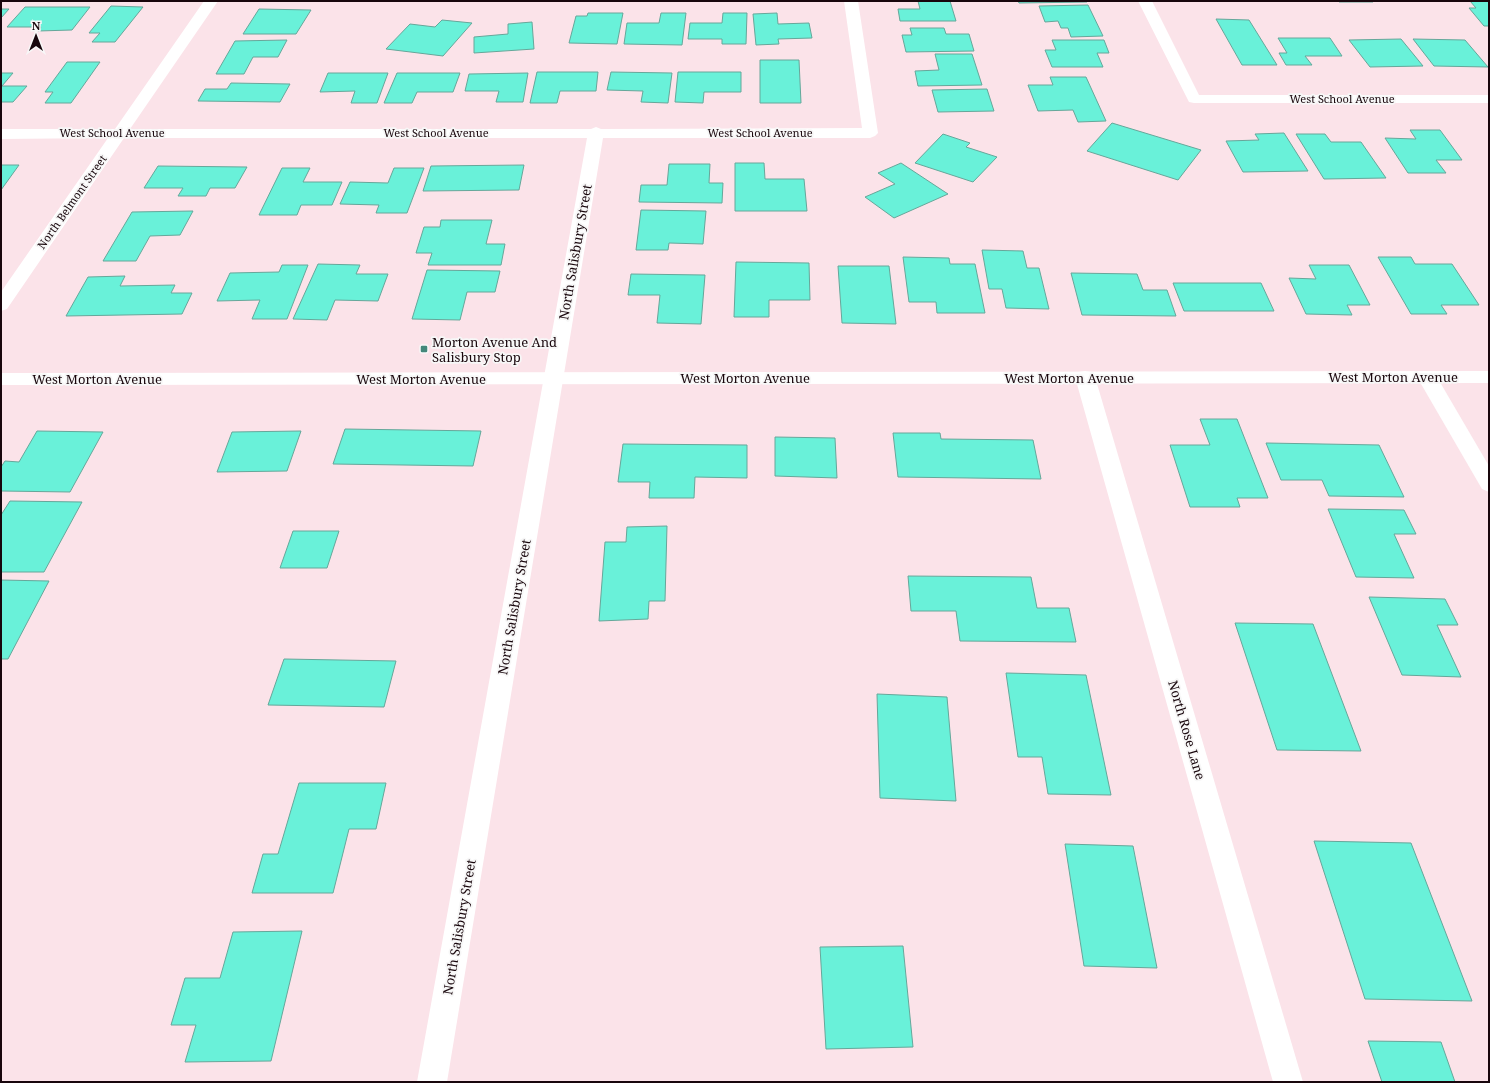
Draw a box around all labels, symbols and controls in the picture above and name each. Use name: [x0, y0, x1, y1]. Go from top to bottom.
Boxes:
north arrow: [16, 16, 56, 56]
text: N: [32, 18, 41, 33]
street label: West School Avenue: [1289, 91, 1395, 106]
street label: West School Avenue: [59, 125, 165, 140]
street label: West School Avenue: [383, 125, 489, 140]
street label: West School Avenue: [707, 125, 813, 140]
street label: North Belmont Street: [34, 152, 110, 252]
street label: North Salisbury Street: [554, 182, 596, 321]
place label: Morton Avenue And Salisbury Stop: [432, 333, 557, 366]
marker: Morton Avenue And Salisbury Stop: [419, 344, 429, 354]
street label: West Morton Avenue: [1328, 368, 1458, 386]
street label: West Morton Avenue: [680, 369, 810, 387]
street label: West Morton Avenue: [1004, 369, 1134, 387]
street label: West Morton Avenue: [32, 370, 162, 388]
street label: West Morton Avenue: [356, 370, 486, 388]
street label: North Salisbury Street: [493, 537, 535, 676]
street label: North Rose Lane: [1164, 678, 1210, 782]
street label: North Salisbury Street: [438, 857, 480, 996]

